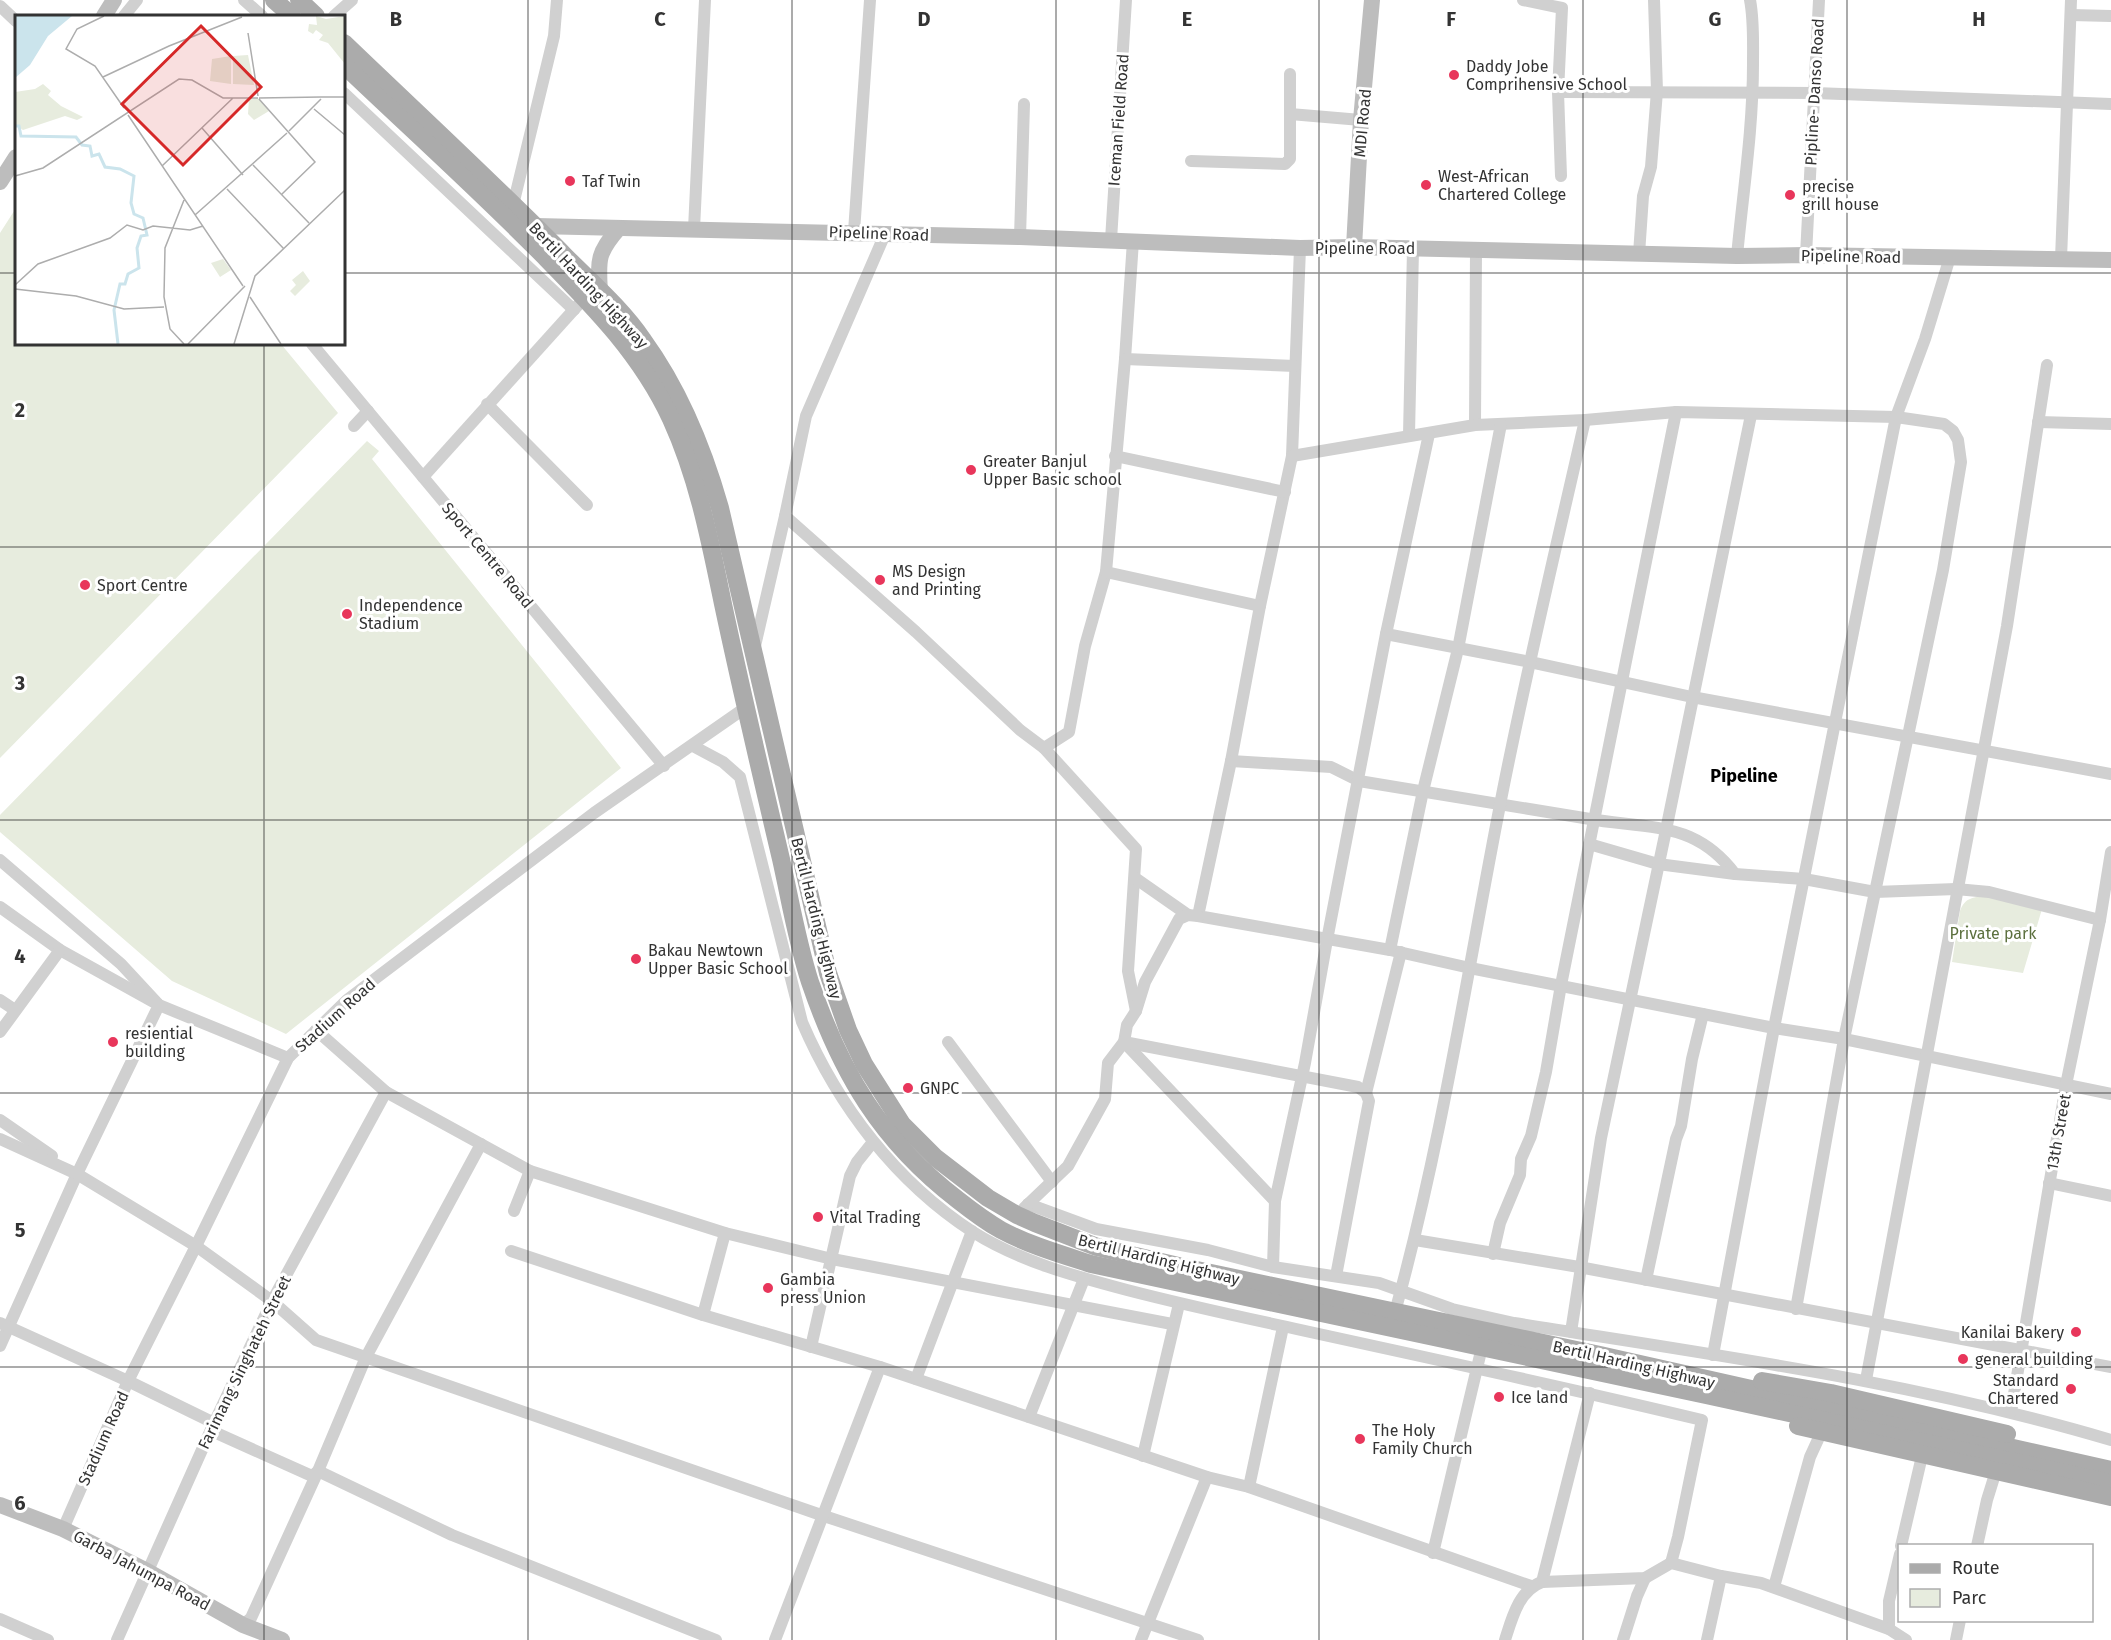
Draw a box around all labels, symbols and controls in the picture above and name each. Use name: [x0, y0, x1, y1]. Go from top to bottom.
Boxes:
text: B: [390, 7, 402, 31]
text: C: [654, 7, 666, 31]
text: D: [917, 7, 931, 31]
text: E: [1182, 7, 1192, 31]
text: F: [1446, 7, 1456, 31]
text: G: [1709, 7, 1721, 31]
text: H: [1972, 7, 1986, 31]
inset map: [15, 15, 345, 345]
street label: Pipline- Danso Road: [1801, 18, 1828, 166]
street label: Iceman Field Road: [1104, 53, 1133, 187]
place label: Daddy Jobe Comprihensive School: [1466, 57, 1628, 94]
marker: Daddy Jobe Comprihensive School: [1447, 68, 1461, 82]
street label: MDI Road: [1350, 88, 1375, 158]
place label: West-African Chartered College: [1438, 167, 1566, 204]
place label: Taf Twin: [582, 172, 641, 191]
marker: Taf Twin: [563, 174, 577, 188]
place label: precise grill house: [1802, 177, 1879, 214]
marker: West-African Chartered College: [1419, 178, 1433, 192]
marker: precise grill house: [1783, 188, 1797, 202]
street label: Bertil Harding Highway: [525, 218, 652, 353]
street label: Pipeline Road: [828, 222, 930, 245]
street label: Pipeline Road: [1315, 239, 1415, 258]
street label: Pipeline Road: [1801, 246, 1901, 267]
text: 2: [15, 398, 25, 422]
place label: Greater Banjul Upper Basic school: [983, 452, 1122, 489]
marker: Greater Banjul Upper Basic school: [964, 463, 978, 477]
street label: Sport Centre Road: [438, 499, 537, 612]
place label: MS Design and Printing: [892, 562, 982, 599]
marker: MS Design and Printing: [873, 573, 887, 587]
place label: Sport Centre: [97, 576, 188, 595]
marker: Sport Centre: [78, 578, 92, 592]
place label: Independence Stadium: [359, 596, 463, 633]
marker: Independence Stadium: [340, 607, 354, 621]
text: 3: [14, 671, 25, 695]
district label: Pipeline: [1710, 765, 1778, 787]
street label: Bertil Harding Highway: [787, 835, 846, 1001]
park label: Private park: [1950, 924, 2037, 943]
place label: Bakau Newtown Upper Basic School: [648, 941, 788, 978]
text: 4: [14, 944, 26, 968]
marker: Bakau Newtown Upper Basic School: [629, 952, 643, 966]
street label: Stadium Road: [291, 974, 379, 1056]
place label: resiential building: [125, 1024, 193, 1061]
marker: resiential building: [106, 1035, 120, 1049]
place label: GNPC: [920, 1079, 959, 1098]
marker: GNPC: [901, 1081, 915, 1095]
street label: 13th Street: [2042, 1092, 2075, 1172]
place label: Vital Trading: [830, 1208, 921, 1227]
marker: Vital Trading: [811, 1210, 825, 1224]
text: 5: [15, 1218, 26, 1242]
street label: Bertil Harding Highway: [1076, 1230, 1242, 1289]
place label: Gambia press Union: [780, 1270, 866, 1307]
street label: Farimang Singhateh Street: [194, 1272, 295, 1452]
marker: Gambia press Union: [761, 1281, 775, 1295]
place label: Kanilai Bakery: [1961, 1323, 2064, 1342]
marker: Kanilai Bakery: [2069, 1325, 2083, 1339]
street label: Bertil Harding Highway: [1551, 1337, 1717, 1392]
place label: general building: [1975, 1350, 2093, 1369]
marker: general building: [1956, 1352, 1970, 1366]
place label: Standard Chartered: [1988, 1371, 2059, 1408]
marker: Standard Chartered: [2064, 1382, 2078, 1396]
street label: Stadium Road: [74, 1388, 133, 1488]
place label: Ice land: [1511, 1388, 1568, 1407]
marker: Ice land: [1492, 1390, 1506, 1404]
place label: The Holy Family Church: [1372, 1421, 1473, 1458]
marker: The Holy Family Church: [1353, 1432, 1367, 1446]
text: 6: [14, 1491, 26, 1515]
street label: Garba Jahumpa Road: [70, 1526, 214, 1615]
legend: [1898, 1544, 2093, 1622]
text: Route: [1952, 1557, 2000, 1579]
text: Parc: [1952, 1587, 1987, 1609]

